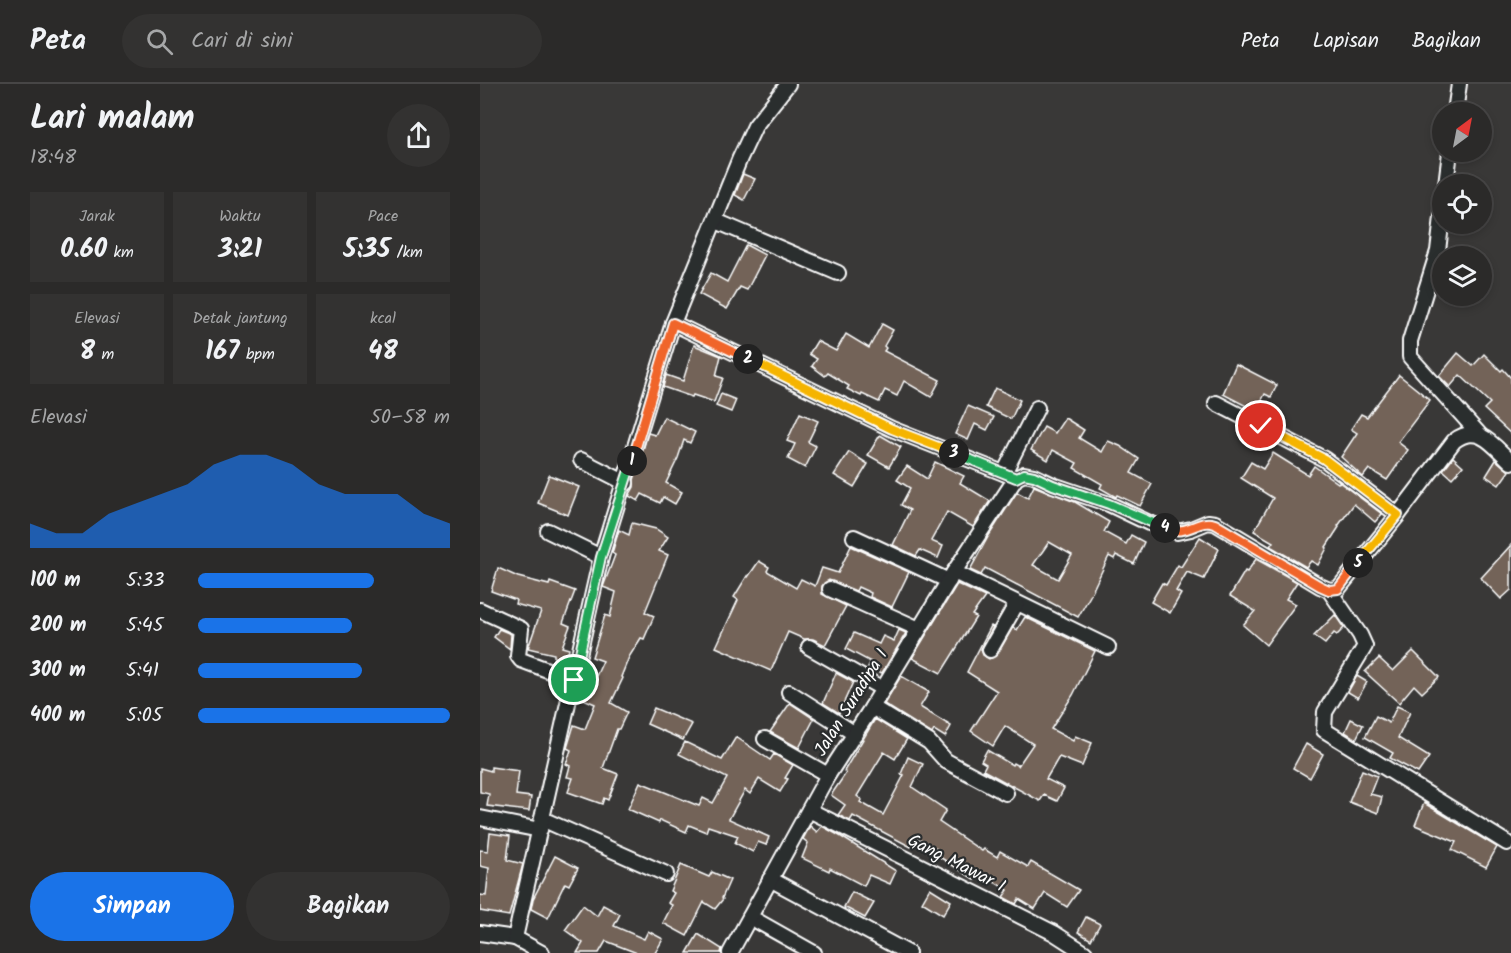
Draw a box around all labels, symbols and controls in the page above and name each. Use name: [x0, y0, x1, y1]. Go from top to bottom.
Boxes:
search box: [122, 14, 542, 68]
text: Peta: [30, 19, 86, 64]
text: Cari di sini: [191, 24, 292, 59]
icon: search: [143, 25, 176, 58]
text: Peta: [1241, 25, 1280, 58]
text: Lapisan: [1313, 25, 1379, 58]
text: Bagikan: [1412, 25, 1481, 58]
text: Lari malam: [30, 93, 195, 146]
north arrow: [1432, 102, 1492, 162]
map controls: [1432, 102, 1492, 306]
button: share: [387, 104, 450, 167]
text: 18:48: [30, 142, 76, 174]
button: locate: [1432, 174, 1492, 234]
text: Jarak: [79, 204, 115, 229]
text: Waktu: [219, 204, 261, 229]
text: Pace: [368, 204, 398, 229]
text: 0.60: [60, 229, 107, 271]
text: 3:21: [218, 229, 262, 271]
text: 5:35: [343, 229, 390, 271]
text: km: [107, 240, 134, 265]
text: /km: [390, 240, 423, 265]
button: layers: [1432, 246, 1492, 306]
text: Elevasi: [74, 306, 120, 331]
text: Detak jantung: [192, 306, 288, 331]
text: kcal: [370, 306, 396, 331]
text: 8: [80, 331, 95, 373]
text: 167: [205, 331, 240, 373]
text: 48: [368, 331, 398, 373]
text: m: [95, 342, 114, 367]
text: bpm: [240, 342, 275, 367]
pin: 2: [733, 344, 763, 374]
text: 2: [743, 346, 753, 371]
pin: [1235, 400, 1286, 451]
text: Elevasi: [30, 402, 87, 434]
text: 50–58 m: [370, 402, 450, 434]
icon: check: [1244, 409, 1277, 442]
pin: 3: [939, 438, 969, 468]
text: 3: [950, 440, 958, 465]
pin: 1: [617, 446, 647, 476]
text: 1: [630, 448, 634, 473]
pin: 4: [1150, 513, 1180, 543]
text: 4: [1161, 515, 1169, 540]
pin: 5: [1343, 548, 1373, 578]
text: 5: [1354, 550, 1362, 575]
text: 100 m: [30, 565, 81, 597]
text: 5:33: [126, 565, 165, 597]
text: 200 m: [30, 610, 86, 642]
text: 5:45: [126, 610, 163, 642]
street label: Jalan Suradipa I: [807, 643, 897, 763]
pin: [548, 654, 599, 705]
text: 300 m: [30, 655, 86, 687]
text: 5:41: [126, 655, 159, 687]
icon: arrive: [557, 663, 590, 696]
text: 400 m: [30, 700, 86, 732]
text: 5:05: [126, 700, 162, 732]
street label: Gang Mawar I: [902, 827, 1010, 901]
button: Simpan: [30, 872, 234, 941]
button: Bagikan: [246, 872, 450, 941]

